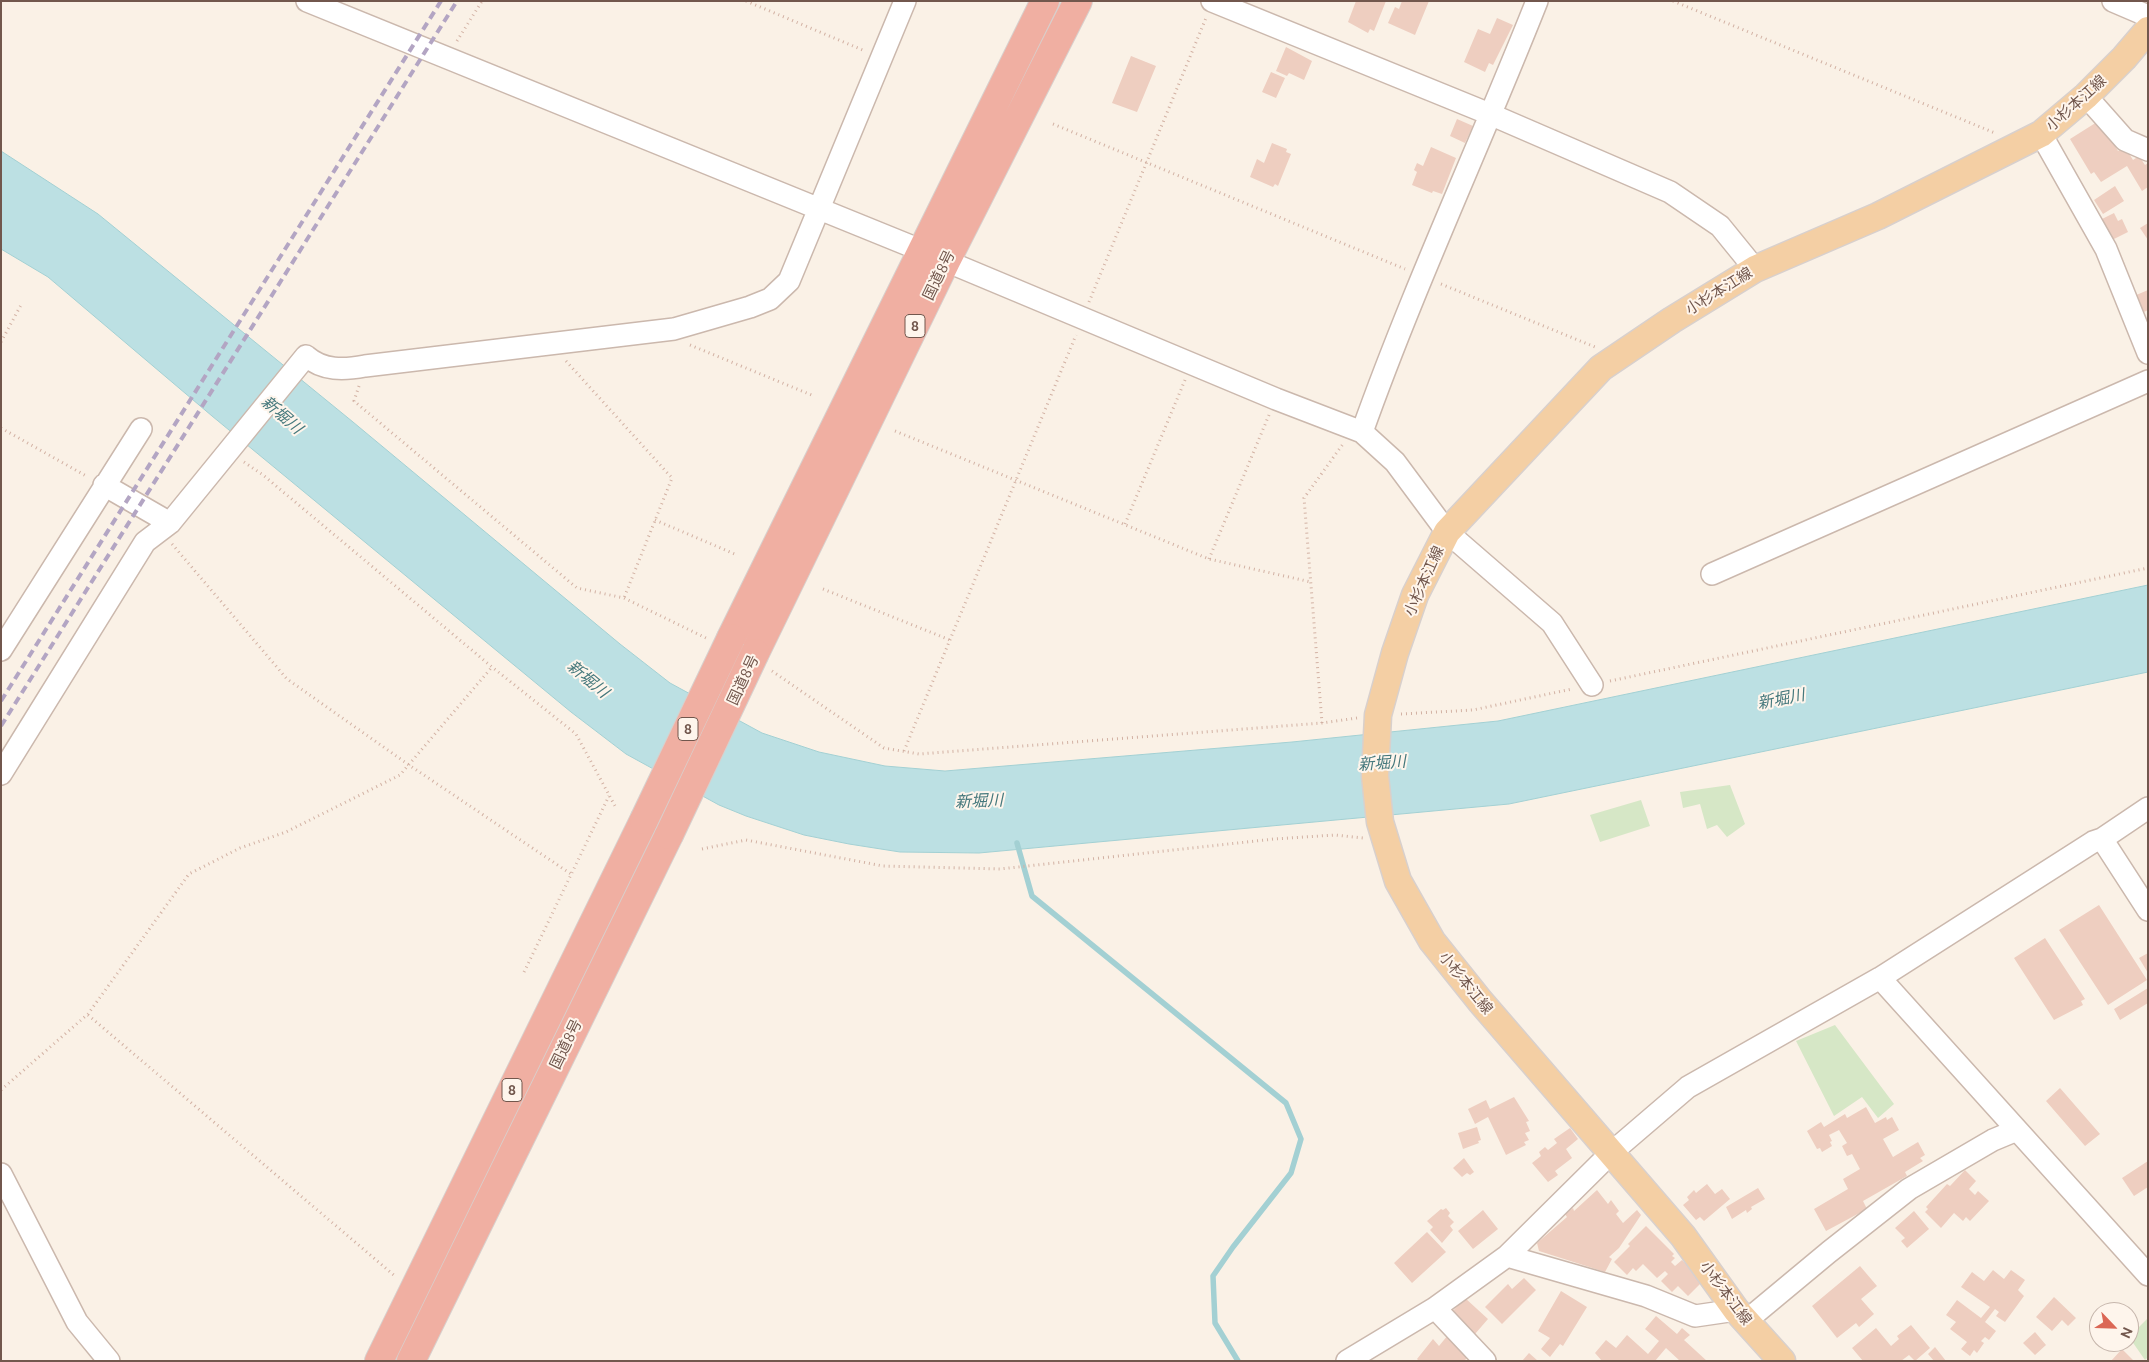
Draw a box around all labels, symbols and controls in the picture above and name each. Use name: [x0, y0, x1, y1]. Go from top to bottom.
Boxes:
street label: 小杉本江線: [2042, 71, 2110, 135]
street label: 国道8号: [919, 247, 959, 303]
street label: 小杉本江線: [1682, 263, 1756, 319]
road number: 8: [905, 314, 925, 338]
water label: 新堀川: [258, 392, 306, 438]
street label: 小杉本江線: [1401, 543, 1447, 619]
street label: 国道8号: [724, 652, 762, 708]
water label: 新堀川: [563, 656, 613, 702]
water label: 新堀川: [1756, 685, 1806, 713]
road number: 8: [678, 718, 698, 741]
water label: 新堀川: [1357, 752, 1407, 774]
water label: 新堀川: [955, 791, 1003, 811]
street label: 小杉本江線: [1435, 948, 1497, 1018]
street label: 国道8号: [546, 1016, 586, 1072]
road number: 8: [502, 1078, 522, 1102]
street label: 小杉本江線: [1696, 1258, 1756, 1328]
north arrow: [2089, 1302, 2139, 1352]
text: N: [2117, 1325, 2136, 1341]

